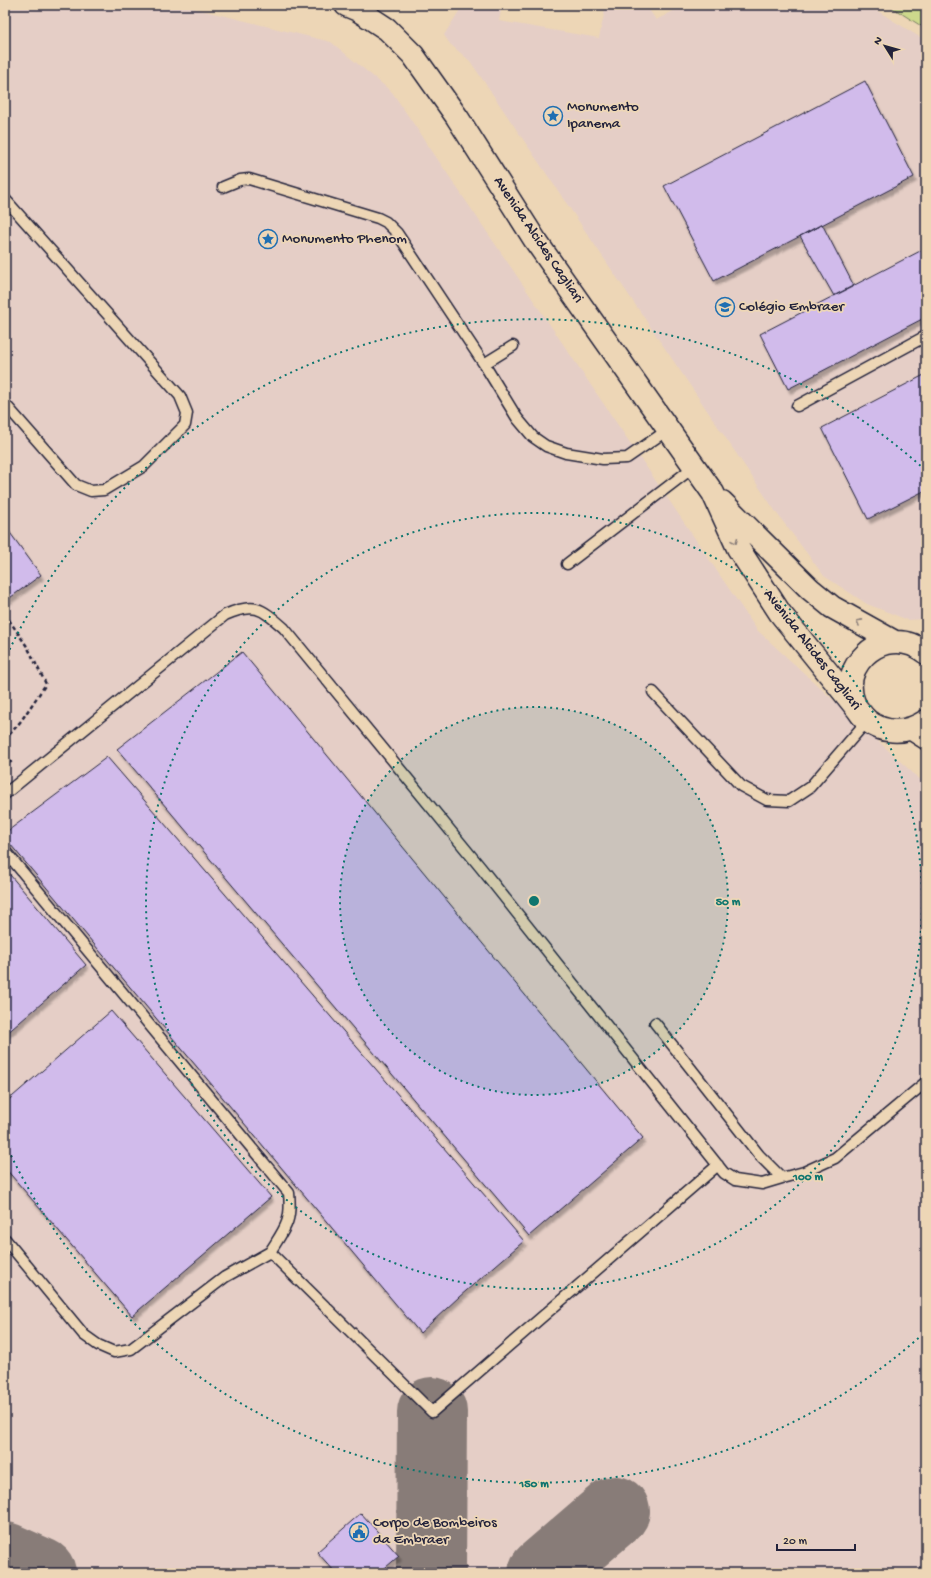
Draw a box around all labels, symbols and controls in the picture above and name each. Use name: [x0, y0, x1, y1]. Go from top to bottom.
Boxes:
north arrow: [865, 26, 905, 66]
text: N: [872, 35, 886, 48]
place label: Monumento Ipanema: [567, 98, 639, 133]
place icon: Monumento Ipanema: [542, 105, 564, 127]
street label: Avenida Alcides Cagliari: [489, 173, 587, 307]
place icon: Monumento Phenom: [257, 228, 279, 250]
place label: Monumento Phenom: [282, 230, 407, 248]
school or university icon: Colégio Embraer: [714, 296, 736, 318]
place label: Colégio Embraer: [739, 298, 845, 316]
one-way arrow: [730, 537, 738, 544]
street label: Avenida Alcides Cagliari: [759, 586, 865, 714]
one-way arrow: [856, 620, 863, 627]
centre of rings: [527, 894, 541, 908]
text: 50 m: [716, 896, 741, 910]
text: 100 m: [792, 1171, 823, 1185]
text: 150 m: [518, 1478, 549, 1492]
place label: Corpo de Bombeiros da Embraer: [373, 1514, 497, 1549]
public building icon: Corpo de Bombeiros da Embraer: [348, 1521, 370, 1543]
scale bar: [777, 1526, 855, 1552]
text: 20 m: [783, 1535, 808, 1549]

